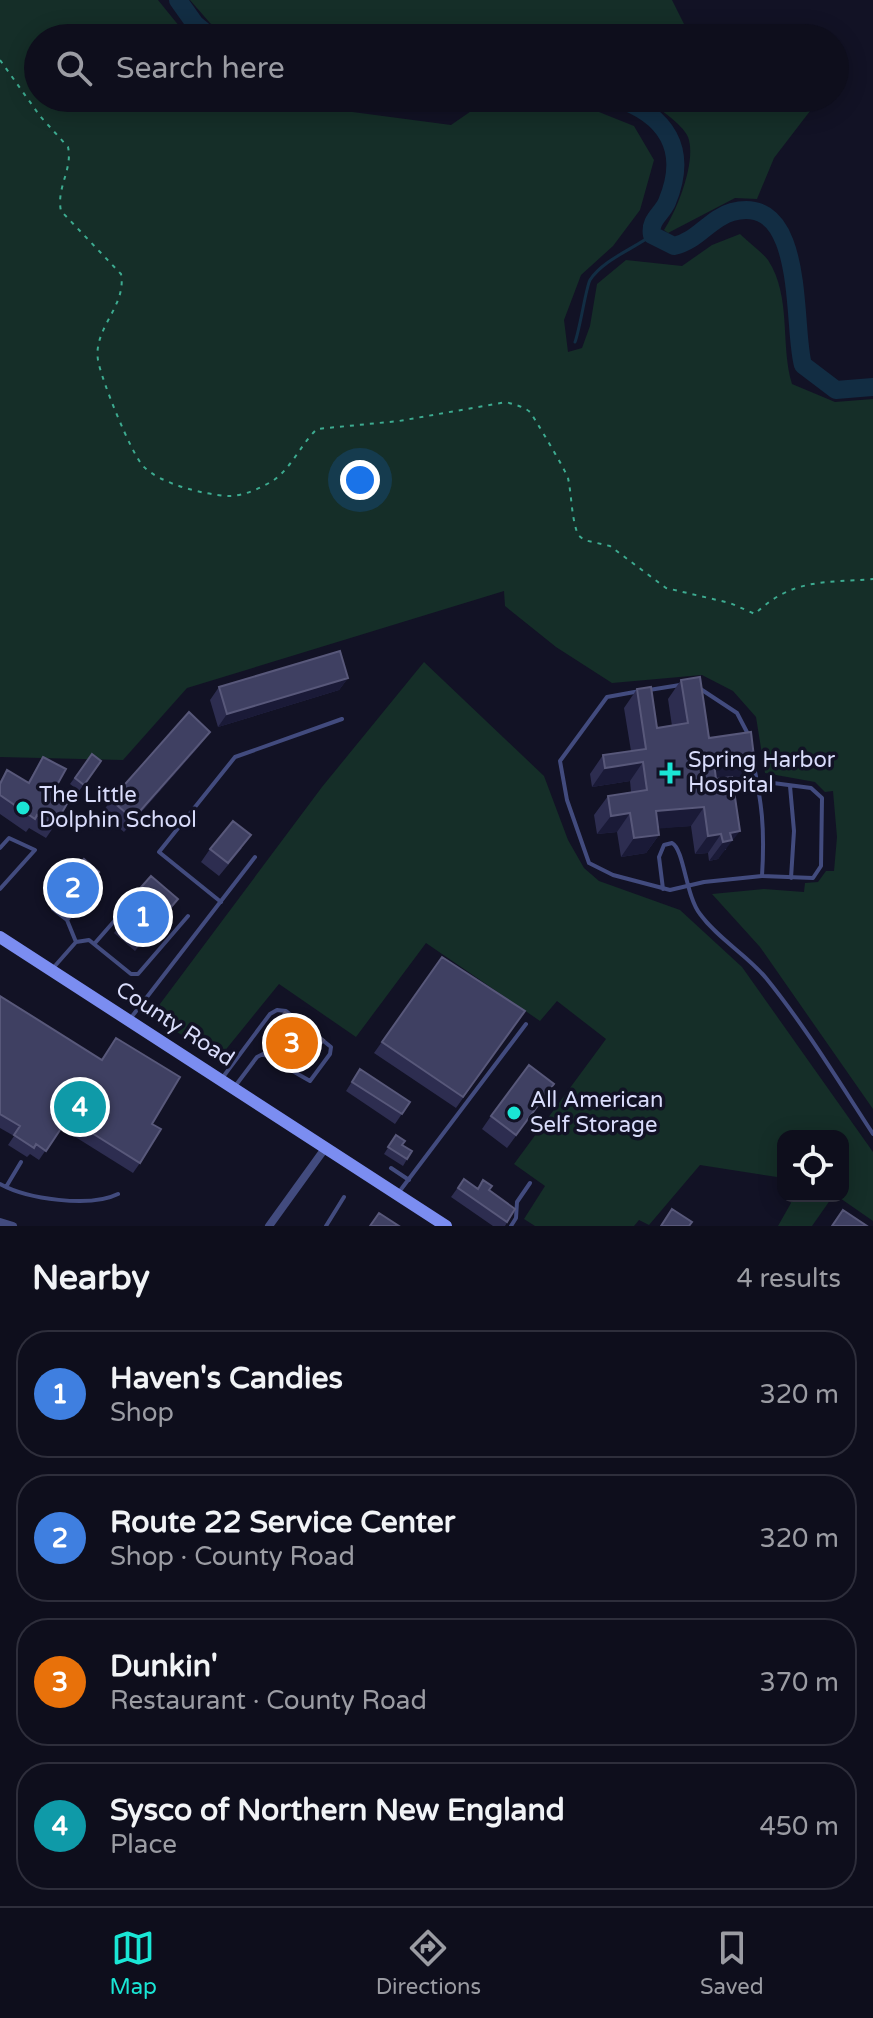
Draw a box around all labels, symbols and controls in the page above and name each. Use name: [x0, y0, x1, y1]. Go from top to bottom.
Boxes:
search box: [24, 24, 849, 112]
icon: search: [52, 46, 96, 90]
text: Search here: [116, 50, 285, 87]
your location: [340, 460, 380, 500]
place label: Spring Harbor Hospital: [688, 747, 836, 798]
marker: Spring Harbor Hospital: [659, 762, 681, 784]
place label: The Little Dolphin School: [39, 782, 197, 833]
marker: The Little Dolphin School: [14, 799, 32, 817]
pin: 2: [47, 858, 99, 918]
pin: 1: [117, 887, 169, 947]
street label: County Road: [111, 976, 239, 1072]
pin: 3: [266, 1013, 318, 1073]
pin: 4: [54, 1077, 106, 1137]
place label: All American Self Storage: [530, 1087, 663, 1138]
marker: All American Self Storage: [505, 1104, 523, 1122]
map controls: [777, 1130, 849, 1202]
button: locate: [777, 1130, 849, 1202]
text: Nearby: [32, 1258, 150, 1299]
text: 4 results: [736, 1263, 841, 1294]
text: Haven's Candies: [110, 1360, 343, 1397]
text: 1: [52, 1379, 68, 1410]
text: 320 m: [759, 1379, 839, 1410]
text: Shop: [110, 1397, 174, 1428]
text: Route 22 Service Center: [110, 1504, 455, 1541]
text: 2: [52, 1523, 68, 1554]
text: 320 m: [759, 1523, 839, 1554]
text: Shop · County Road: [110, 1541, 355, 1572]
text: Dunkin': [110, 1648, 218, 1685]
text: 3: [52, 1667, 68, 1698]
text: 370 m: [759, 1667, 839, 1698]
text: Restaurant · County Road: [110, 1685, 427, 1716]
text: Sysco of Northern New England: [110, 1792, 565, 1829]
text: 4: [52, 1811, 68, 1842]
text: 450 m: [759, 1811, 839, 1842]
text: Place: [110, 1829, 177, 1860]
tab: Map: [109, 1926, 157, 2000]
tab: Directions: [376, 1926, 481, 2000]
tab: Saved: [700, 1926, 764, 2000]

